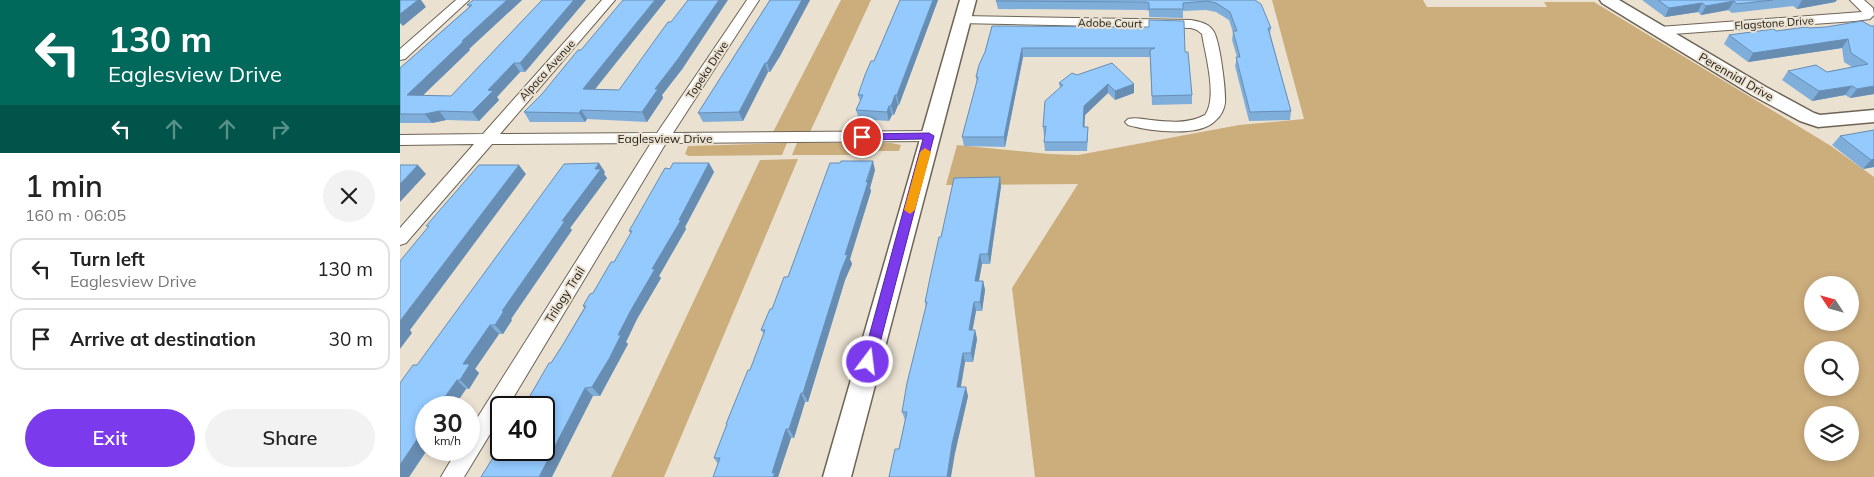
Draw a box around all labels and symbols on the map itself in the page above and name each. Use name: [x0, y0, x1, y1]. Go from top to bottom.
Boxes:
street label: Flagstone Drive: [1734, 13, 1814, 33]
street label: Adobe Court: [1078, 15, 1142, 31]
street label: Alpaca Avenue: [516, 37, 578, 103]
street label: Topeka Drive: [683, 38, 731, 102]
street label: Perennial Drive: [1696, 49, 1776, 104]
pin: [841, 116, 883, 158]
street label: Eaglesview Drive: [618, 131, 712, 146]
street label: Trilogy Trail: [541, 264, 588, 326]
north arrow: [1804, 276, 1859, 331]
position arrow: [841, 335, 893, 387]
speed limit sign: 40: [490, 396, 555, 461]

